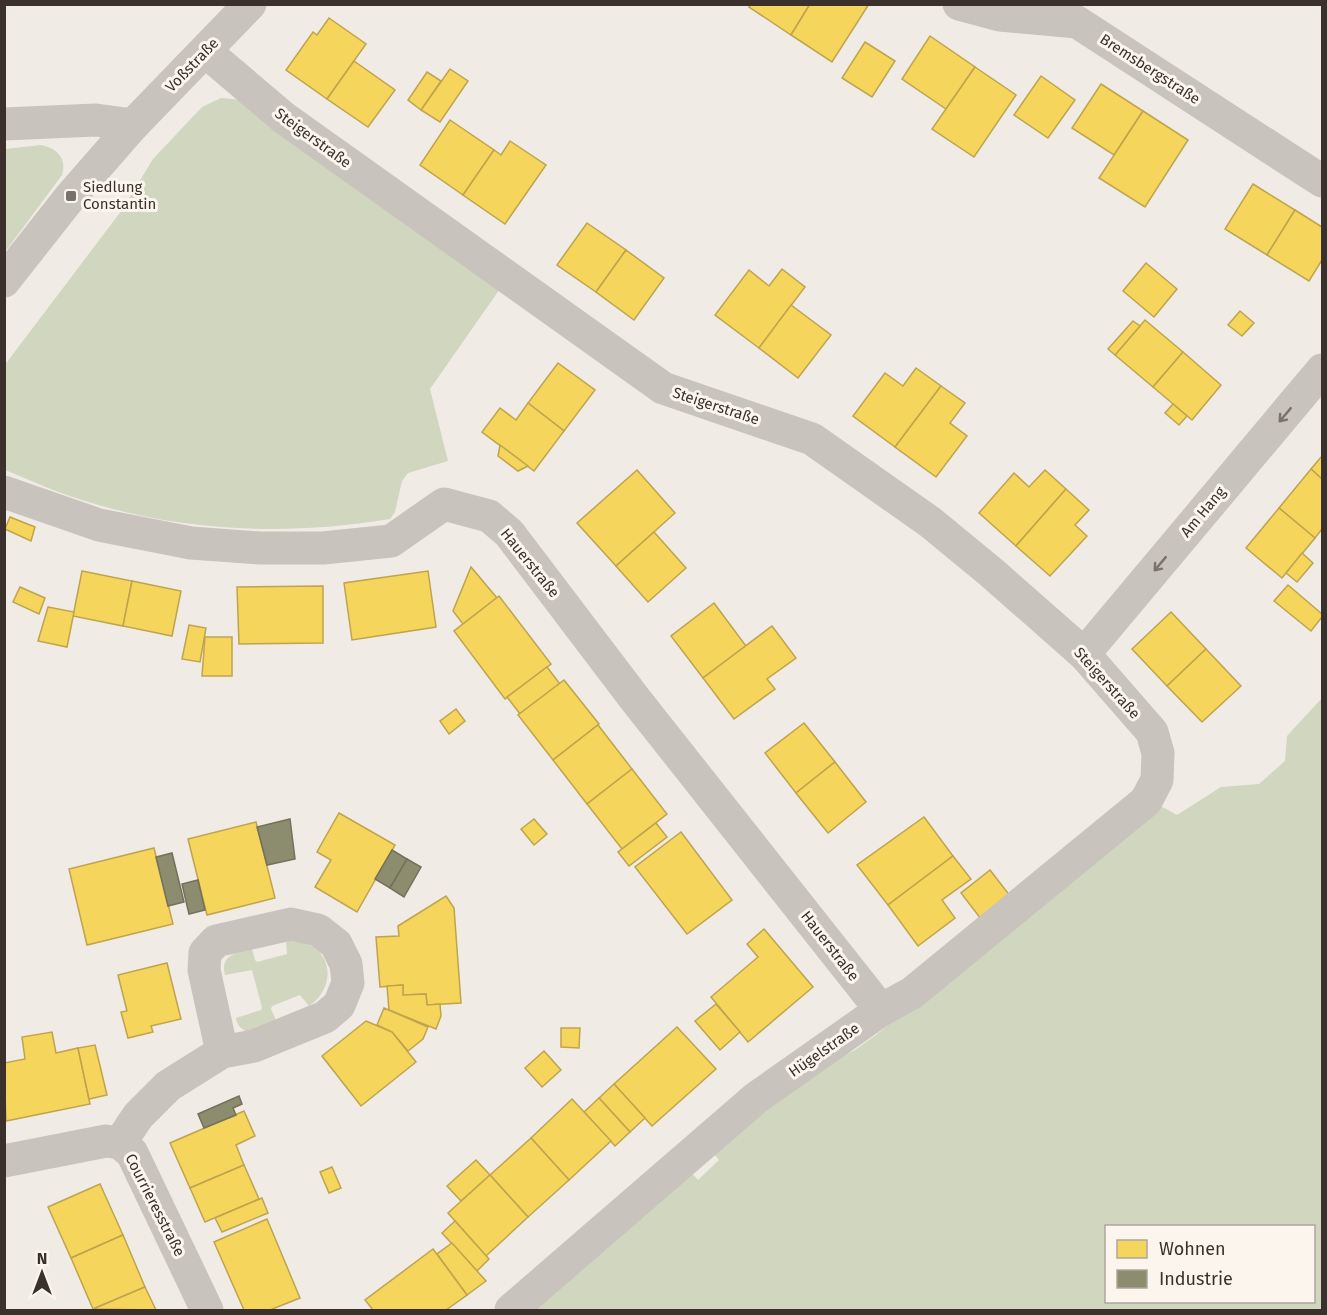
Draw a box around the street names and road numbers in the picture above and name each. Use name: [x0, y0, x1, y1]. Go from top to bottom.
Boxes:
street label: Bremsbergstraße: [1097, 30, 1203, 108]
street label: Voßstraße: [162, 34, 222, 96]
street label: Steigerstraße: [271, 104, 355, 172]
street label: Steigerstraße: [670, 384, 762, 428]
street label: Am Hang: [1177, 483, 1229, 541]
street label: Hauerstraße: [497, 525, 563, 601]
street label: Steigerstraße: [1070, 644, 1144, 722]
street label: Hauerstraße: [797, 907, 863, 985]
street label: Hügelstraße: [785, 1019, 863, 1081]
street label: Courrieresstraße: [121, 1151, 189, 1259]

